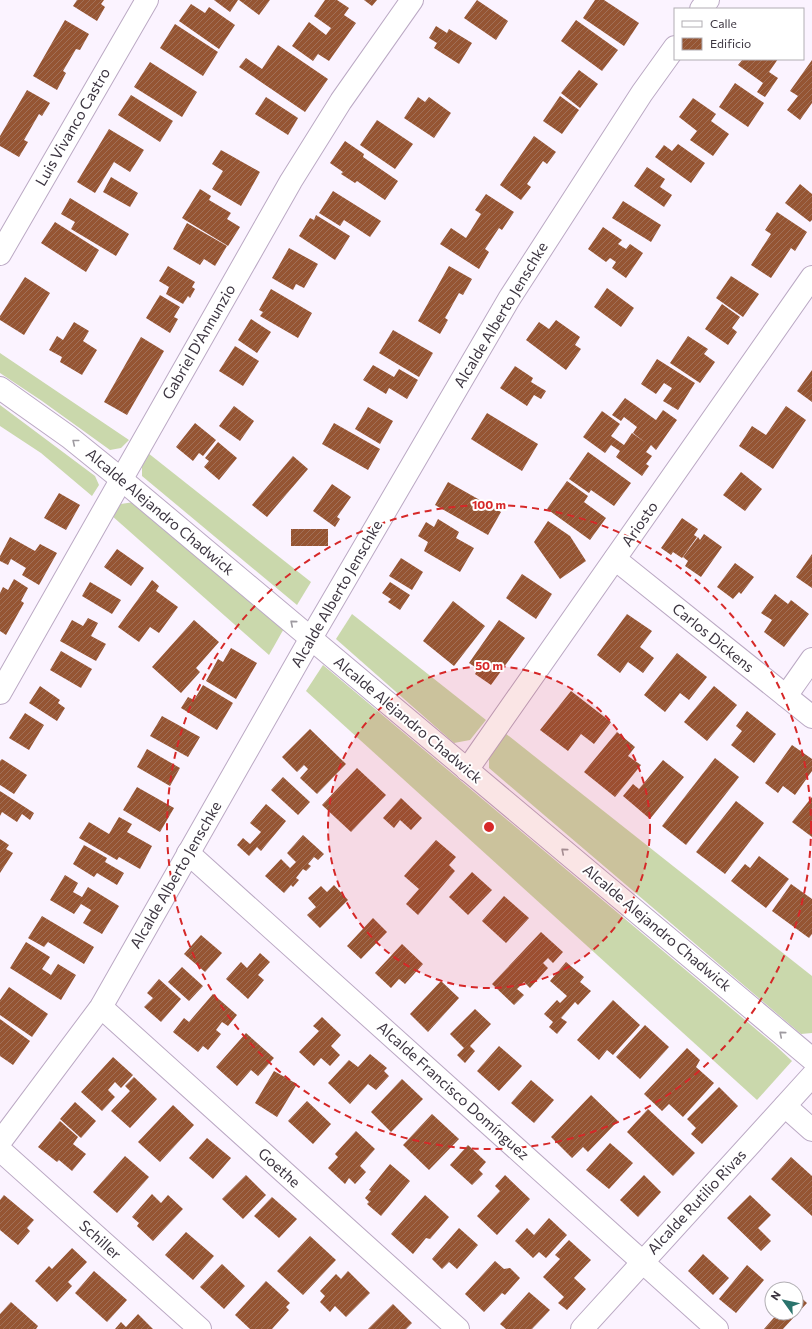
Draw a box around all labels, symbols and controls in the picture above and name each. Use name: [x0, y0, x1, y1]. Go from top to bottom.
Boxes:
legend: [674, 8, 804, 60]
text: Calle: [710, 16, 737, 30]
text: Edificio: [710, 36, 751, 50]
street label: Luis Vivanco Castro: [31, 64, 113, 189]
street label: Alcalde Alberto Jenschke: [449, 238, 551, 391]
street label: Gabriel D'Annunzio: [158, 281, 238, 402]
one-way arrow: [72, 440, 79, 447]
street label: Alcalde Alejandro Chadwick: [83, 444, 238, 579]
text: 100 m: [472, 497, 506, 511]
street label: Ariosto: [617, 497, 661, 549]
street label: Alcalde Alberto Jenschke: [287, 517, 386, 670]
street label: Carlos Dickens: [669, 599, 758, 676]
one-way arrow: [291, 621, 298, 628]
street label: Alcalde Alejandro Chadwick: [331, 652, 486, 787]
text: 50 m: [475, 658, 503, 672]
street label: Alcalde Alberto Jenschke: [126, 798, 225, 951]
centre of rings: [482, 820, 496, 834]
one-way arrow: [562, 849, 569, 856]
street label: Alcalde Alejandro Chadwick: [580, 860, 735, 995]
street label: Alcalde Francisco Domínguez: [374, 1017, 533, 1163]
one-way arrow: [780, 1031, 787, 1038]
street label: Goethe: [255, 1144, 304, 1191]
street label: Alcalde Rutilio Rivas: [643, 1145, 750, 1257]
street label: Schiller: [76, 1216, 125, 1263]
north arrow: [764, 1281, 804, 1321]
text: N: [767, 1288, 783, 1302]

